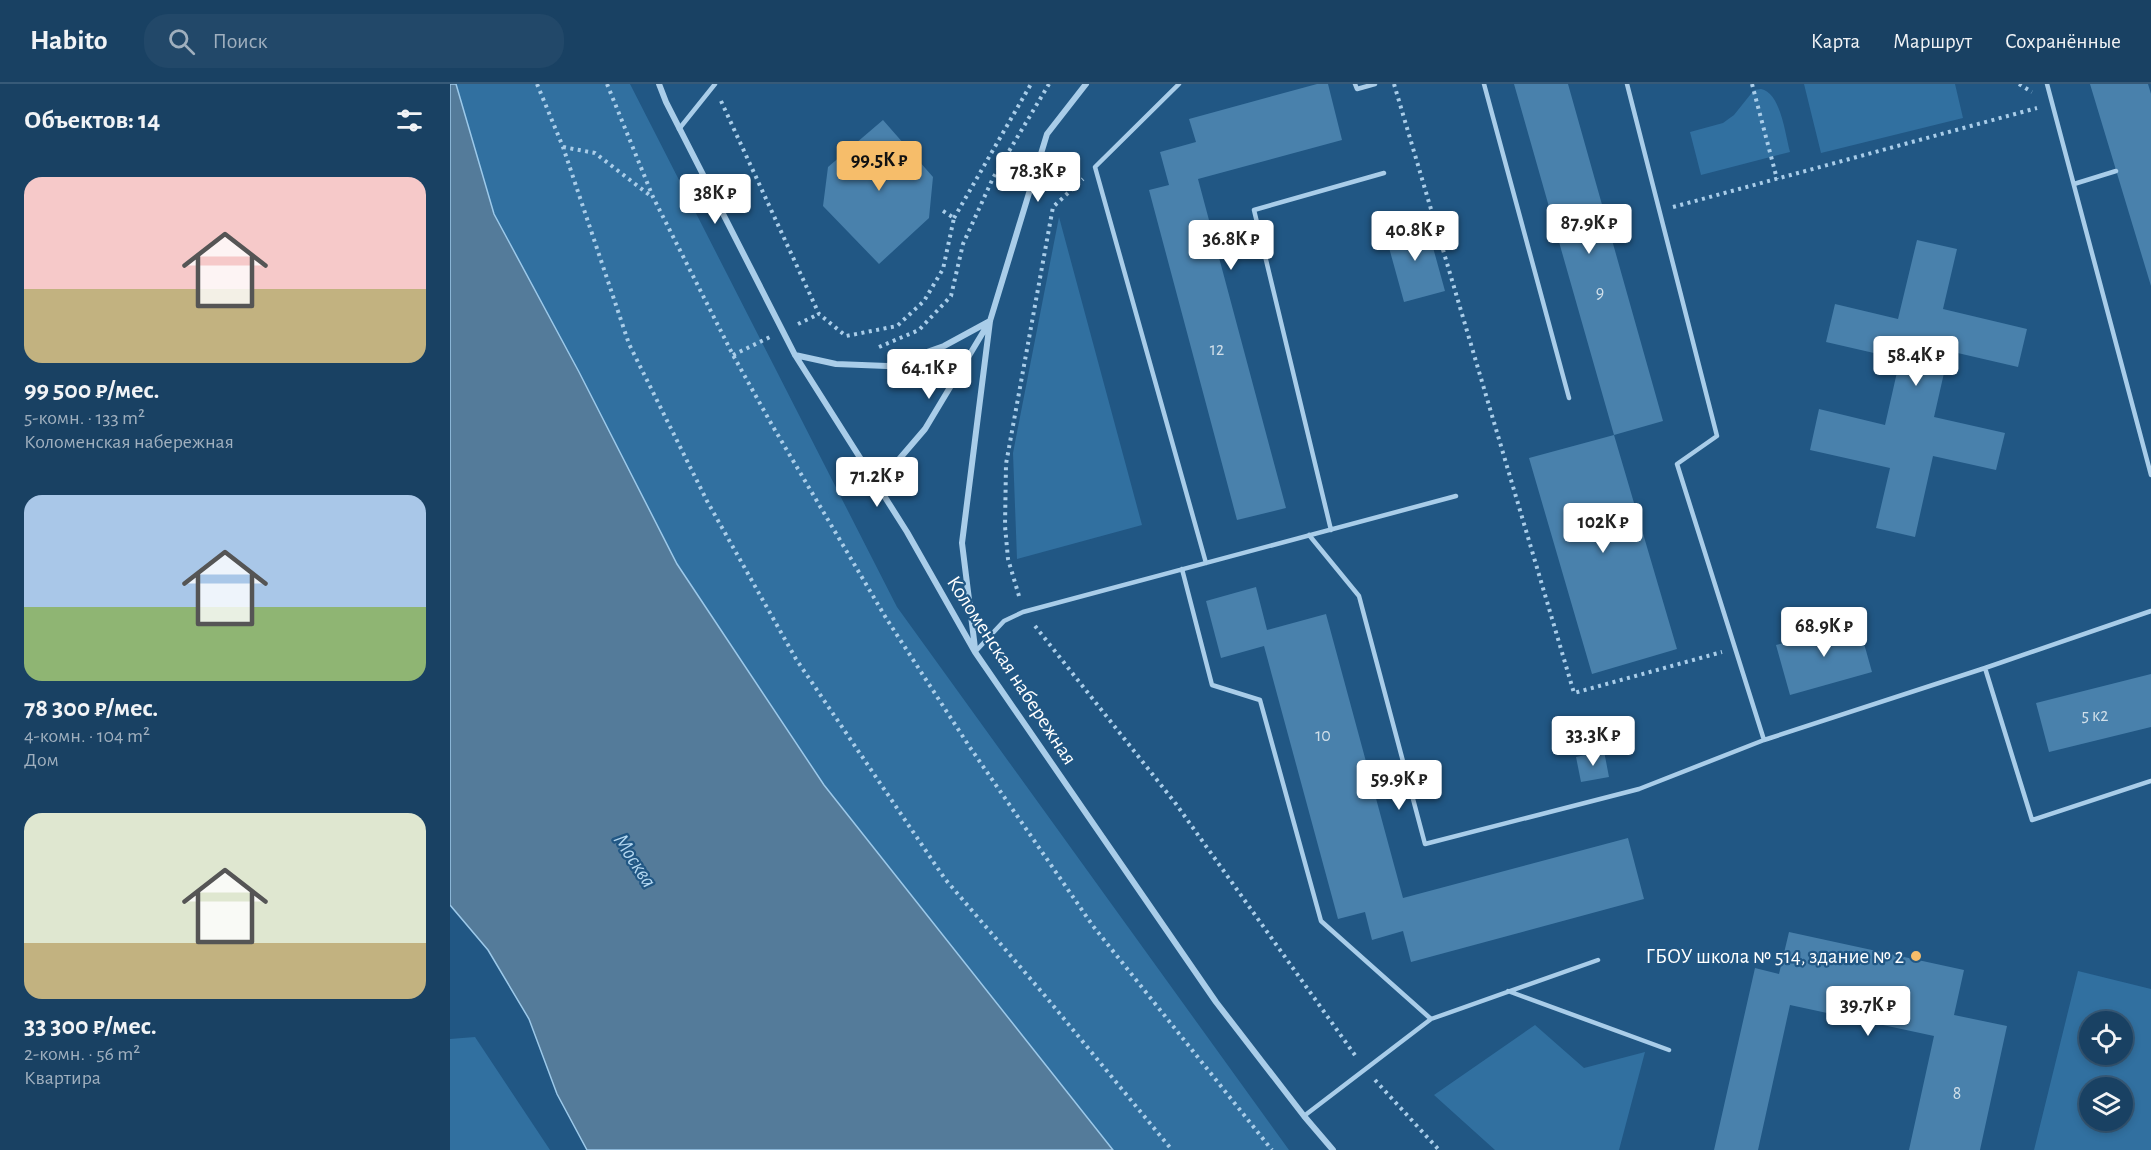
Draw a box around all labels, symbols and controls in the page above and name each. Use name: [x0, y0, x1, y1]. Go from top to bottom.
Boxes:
search box: [144, 14, 564, 68]
icon: search: [165, 25, 198, 58]
text: Habito: [30, 27, 108, 55]
text: Поиск: [213, 30, 268, 52]
text: Карта: [1811, 31, 1860, 52]
text: Маршрут: [1893, 31, 1972, 52]
text: Сохранённые: [2005, 31, 2121, 52]
icon: filters: [393, 104, 426, 137]
text: Объектов: 14: [24, 107, 160, 133]
pin: 99.5K ₽: [824, 141, 934, 192]
text: 99.5K ₽: [851, 150, 907, 170]
pin: 78.3K ₽: [983, 152, 1093, 203]
text: 78.3K ₽: [1010, 161, 1066, 181]
pin: 38K ₽: [673, 174, 757, 225]
text: 38K ₽: [694, 183, 736, 203]
pin: 87.9K ₽: [1534, 204, 1644, 255]
pin: 40.8K ₽: [1360, 211, 1470, 262]
text: 87.9K ₽: [1561, 213, 1617, 233]
icon: home: [171, 216, 279, 324]
pin: 36.8K ₽: [1176, 220, 1286, 271]
text: 40.8K ₽: [1386, 220, 1444, 240]
text: 36.8K ₽: [1203, 229, 1259, 249]
house number: 9: [1596, 284, 1604, 302]
pin: 58.4K ₽: [1861, 336, 1971, 387]
house number: 12: [1210, 341, 1224, 359]
text: 58.4K ₽: [1887, 345, 1945, 365]
pin: 64.1K ₽: [874, 349, 984, 400]
text: 64.1K ₽: [901, 358, 957, 378]
text: 99 500 ₽/мес.: [24, 377, 159, 403]
text: 5-комн. · 133 m²: [24, 408, 145, 428]
text: Коломенская набережная: [24, 432, 234, 452]
pin: 71.2K ₽: [822, 457, 932, 508]
text: 71.2K ₽: [850, 466, 904, 486]
pin: 102K ₽: [1554, 503, 1652, 554]
text: 102K ₽: [1577, 512, 1629, 532]
icon: home: [171, 534, 279, 642]
street label: Коломенская набережная: [943, 572, 1080, 768]
pin: 68.9K ₽: [1769, 607, 1879, 658]
text: 68.9K ₽: [1795, 616, 1853, 636]
text: 78 300 ₽/мес.: [24, 695, 158, 721]
house number: 5 к2: [2082, 707, 2108, 725]
pin: 33.3K ₽: [1538, 716, 1648, 767]
text: 33.3K ₽: [1566, 725, 1620, 745]
text: 4-комн. · 104 m²: [24, 726, 150, 746]
house number: 10: [1315, 727, 1331, 745]
text: Дом: [24, 750, 59, 770]
pin: 59.9K ₽: [1344, 760, 1454, 811]
text: 59.9K ₽: [1371, 769, 1427, 789]
water label: Москва: [610, 830, 661, 891]
icon: home: [171, 852, 279, 960]
place label: ГБОУ школа № 514, здание № 2: [1646, 946, 1904, 967]
marker: ГБОУ школа № 514, здание № 2: [1909, 949, 1923, 963]
pin: 39.7K ₽: [1813, 986, 1923, 1037]
text: 39.7K ₽: [1840, 995, 1896, 1015]
map controls: [2079, 1011, 2133, 1131]
button: locate: [2079, 1011, 2133, 1065]
text: 33 300 ₽/мес.: [24, 1013, 157, 1039]
text: 2-комн. · 56 m²: [24, 1044, 140, 1064]
text: Квартира: [24, 1068, 101, 1088]
button: layers: [2079, 1077, 2133, 1131]
house number: 8: [1953, 1085, 1961, 1103]

